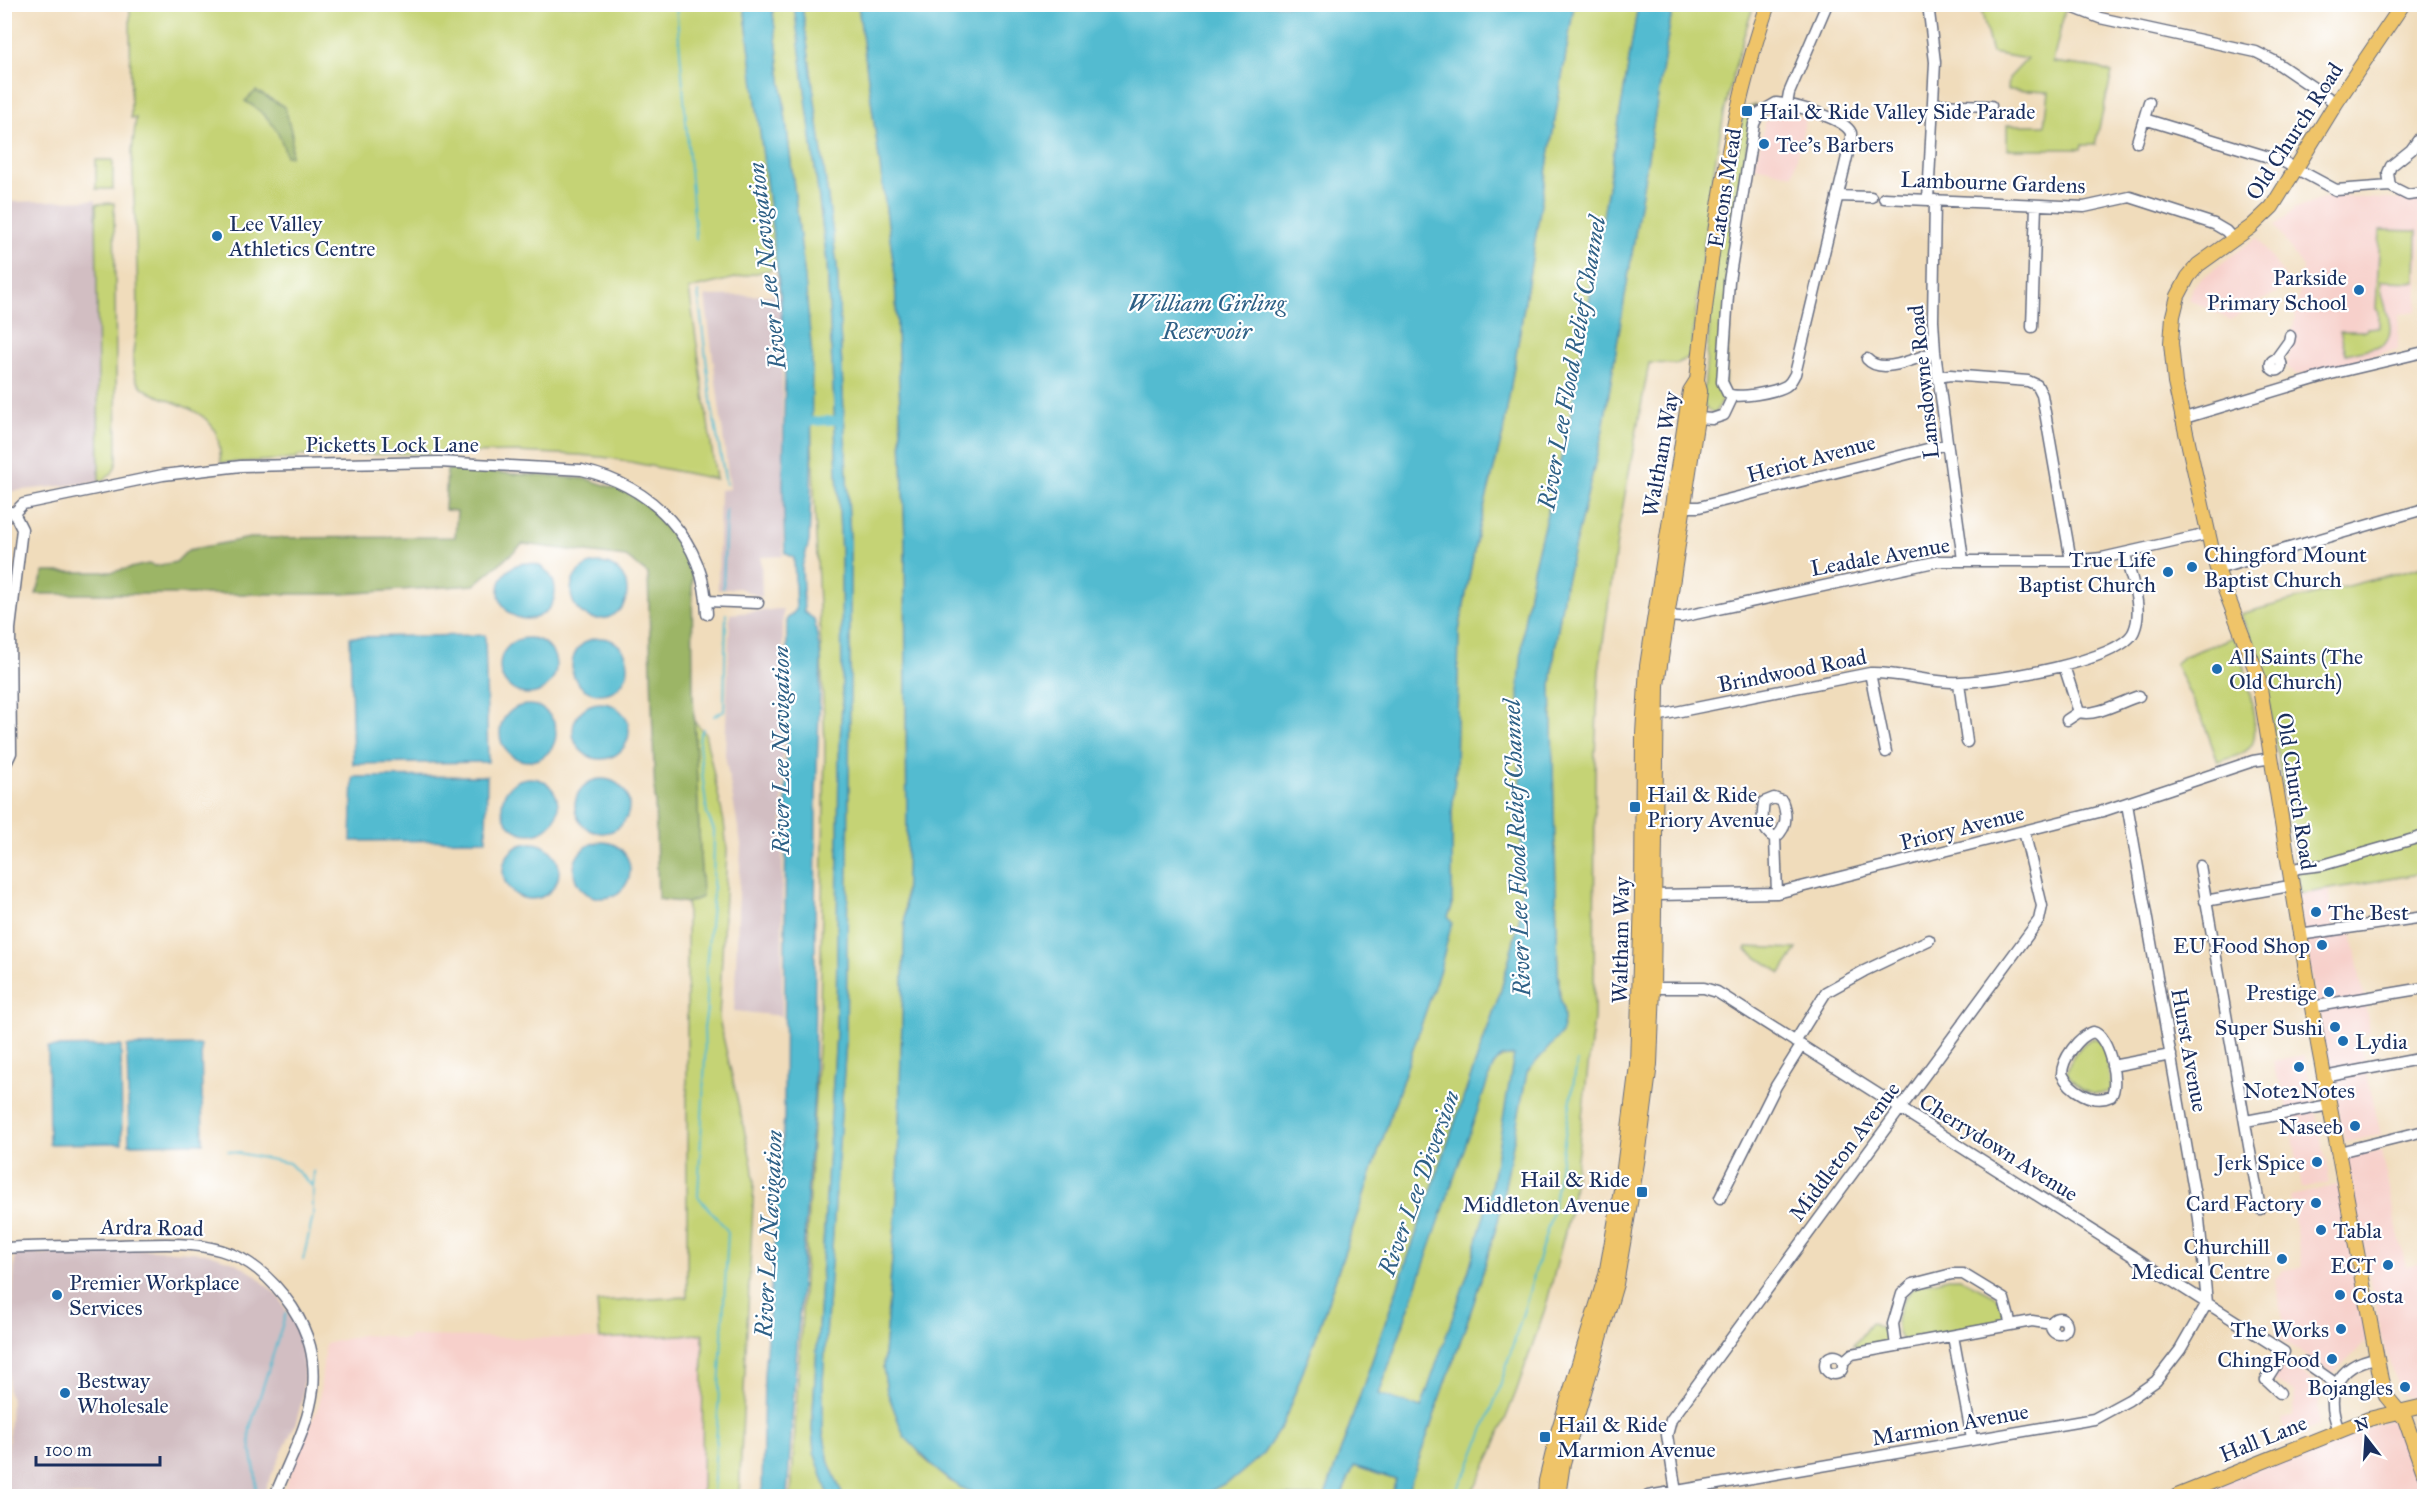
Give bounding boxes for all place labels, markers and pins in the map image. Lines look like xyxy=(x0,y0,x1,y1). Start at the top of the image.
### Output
place label: Hail & Ride Valley Side Parade xyxy=(1759,98,2035,125)
marker: Hail & Ride Valley Side Parade xyxy=(1740,104,1754,118)
place label: Tee’s Barbers xyxy=(1776,131,1894,158)
marker: Tee’s Barbers xyxy=(1757,137,1771,151)
place label: Lee Valley Athletics Centre xyxy=(228,210,375,262)
marker: Lee Valley Athletics Centre xyxy=(210,229,224,243)
place label: Parkside Primary School xyxy=(2207,264,2347,316)
marker: Parkside Primary School xyxy=(2352,283,2366,297)
place label: Chingford Mount Baptist Church xyxy=(2204,541,2367,593)
place label: True Life Baptist Church xyxy=(2018,546,2156,598)
marker: Chingford Mount Baptist Church xyxy=(2185,560,2199,574)
marker: True Life Baptist Church xyxy=(2161,565,2175,579)
place label: All Saints (The Old Church) xyxy=(2228,643,2363,695)
marker: All Saints (The Old Church) xyxy=(2210,662,2224,676)
place label: Hail & Ride Priory Avenue xyxy=(1647,781,1774,833)
marker: Hail & Ride Priory Avenue xyxy=(1628,800,1642,814)
place label: The Best xyxy=(2328,899,2409,926)
marker: The Best xyxy=(2309,905,2323,919)
place label: EU Food Shop xyxy=(2173,932,2310,959)
marker: EU Food Shop xyxy=(2315,938,2329,952)
place label: Prestige xyxy=(2246,979,2317,1006)
marker: Prestige xyxy=(2322,985,2336,999)
place label: Super Sushi xyxy=(2215,1014,2323,1041)
marker: Super Sushi xyxy=(2328,1020,2342,1034)
place label: Lydia xyxy=(2355,1028,2408,1055)
marker: Lydia xyxy=(2336,1034,2350,1048)
marker: Note2Notes xyxy=(2292,1060,2306,1074)
place label: Note2Notes xyxy=(2243,1077,2355,1104)
place label: Naseeb xyxy=(2279,1113,2343,1140)
marker: Naseeb xyxy=(2348,1119,2362,1133)
place label: Jerk Spice xyxy=(2214,1149,2305,1176)
marker: Jerk Spice xyxy=(2310,1155,2324,1169)
place label: Hail & Ride Middleton Avenue xyxy=(1462,1166,1630,1218)
marker: Hail & Ride Middleton Avenue xyxy=(1635,1185,1649,1199)
place label: Card Factory xyxy=(2186,1190,2305,1217)
marker: Card Factory xyxy=(2309,1196,2323,1210)
place label: Tabla xyxy=(2333,1217,2383,1244)
marker: Tabla xyxy=(2314,1223,2328,1237)
place label: Churchill Medical Centre xyxy=(2131,1233,2270,1285)
marker: Churchill Medical Centre xyxy=(2275,1252,2289,1266)
place label: ECT xyxy=(2330,1252,2376,1279)
marker: ECT xyxy=(2381,1258,2395,1272)
place label: Premier Workplace Services xyxy=(69,1269,239,1321)
place label: Costa xyxy=(2352,1282,2404,1309)
marker: Premier Workplace Services xyxy=(50,1288,64,1302)
marker: Costa xyxy=(2333,1288,2347,1302)
place label: The Works xyxy=(2230,1316,2329,1343)
marker: The Works xyxy=(2334,1322,2348,1336)
place label: ChingFood xyxy=(2217,1346,2320,1373)
marker: ChingFood xyxy=(2325,1352,2339,1366)
place label: Bestway Wholesale xyxy=(77,1367,169,1419)
place label: Bojangles xyxy=(2307,1374,2393,1401)
marker: Bojangles xyxy=(2398,1380,2412,1394)
marker: Bestway Wholesale xyxy=(58,1386,72,1400)
place label: Hail & Ride Marmion Avenue xyxy=(1557,1411,1716,1463)
marker: Hail & Ride Marmion Avenue xyxy=(1538,1430,1552,1444)

